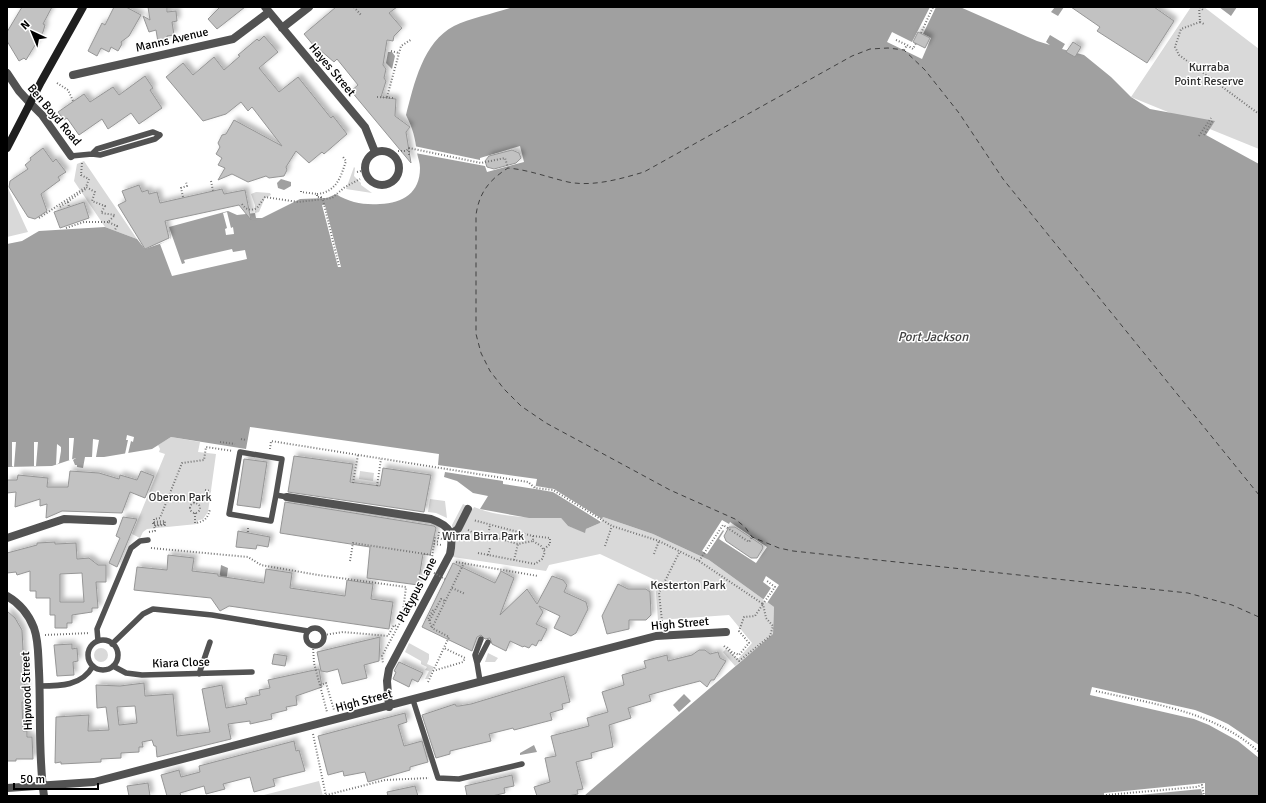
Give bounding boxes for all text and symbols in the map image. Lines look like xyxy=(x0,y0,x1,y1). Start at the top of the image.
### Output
north arrow xyxy=(12,12,52,52)
text: N xyxy=(18,18,33,33)
street label: Manns Avenue xyxy=(134,24,210,56)
street label: Hayes Street xyxy=(305,40,359,100)
park label: Kurraba Point Reserve xyxy=(1174,60,1244,89)
street label: Ben Boyd Road xyxy=(24,81,84,149)
water label: Port Jackson xyxy=(898,329,969,345)
park label: Oberon Park xyxy=(149,490,211,505)
park label: Wirra Birra Park xyxy=(442,529,524,544)
street label: Platypus Lane xyxy=(394,555,440,625)
park label: Kesterton Park xyxy=(650,578,726,593)
street label: High Street xyxy=(650,614,710,634)
street label: Hipwood Street xyxy=(18,651,36,731)
street label: Kiara Close xyxy=(152,654,210,672)
street label: High Street xyxy=(334,686,394,716)
scale bar xyxy=(14,765,98,791)
text: 50 m xyxy=(20,772,45,787)

